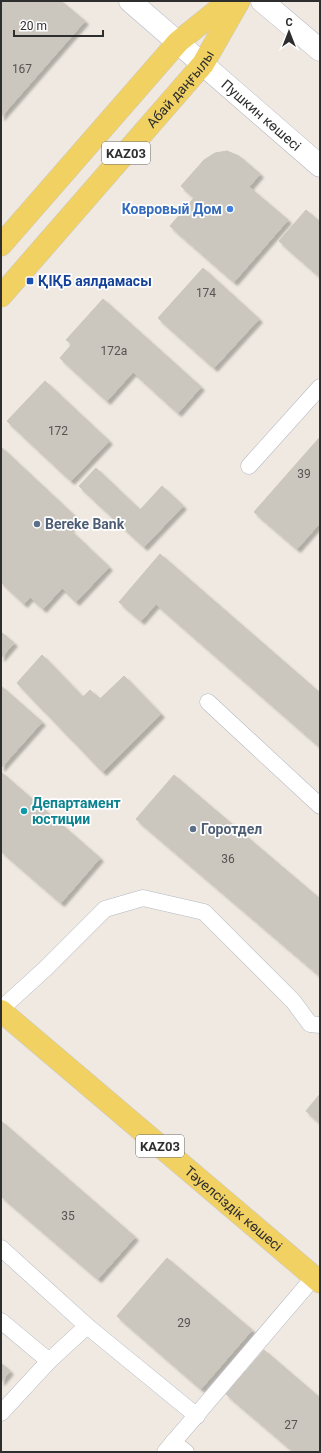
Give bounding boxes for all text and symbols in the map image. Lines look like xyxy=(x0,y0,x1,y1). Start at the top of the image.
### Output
scale bar xyxy=(14,12,103,38)
north arrow xyxy=(269,12,309,52)
text: С xyxy=(285,16,293,29)
text: 20 m xyxy=(20,19,47,33)
street label: Абай даңғылы xyxy=(143,47,217,131)
house number: 167 xyxy=(12,62,32,76)
street label: Пушкин көшесі xyxy=(218,76,304,154)
road number: KАZ03 xyxy=(102,142,150,164)
place label: Ковровый Дом xyxy=(122,201,222,217)
marker: Ковровый Дом xyxy=(225,204,235,214)
place label: ҚІҚБ аялдамасы xyxy=(38,273,152,289)
marker: ҚІҚБ аялдамасы xyxy=(25,276,35,286)
house number: 174 xyxy=(196,286,216,300)
house number: 172а xyxy=(101,344,127,358)
house number: 172 xyxy=(48,424,68,438)
house number: 39 xyxy=(297,467,311,481)
place label: Bereke Bank xyxy=(45,516,125,532)
marker: Bereke Bank xyxy=(32,519,42,529)
place label: Департамент юстиции xyxy=(32,795,121,827)
marker: Департамент юстиции xyxy=(19,806,29,816)
place label: Горотдел xyxy=(201,821,262,837)
marker: Горотдел xyxy=(188,824,198,834)
house number: 36 xyxy=(221,852,235,866)
road number: KАZ03 xyxy=(136,1135,184,1157)
street label: Тәуелсіздік көшесі xyxy=(181,1163,285,1254)
house number: 35 xyxy=(61,1209,75,1223)
house number: 29 xyxy=(177,1316,191,1330)
house number: 27 xyxy=(284,1418,298,1432)

